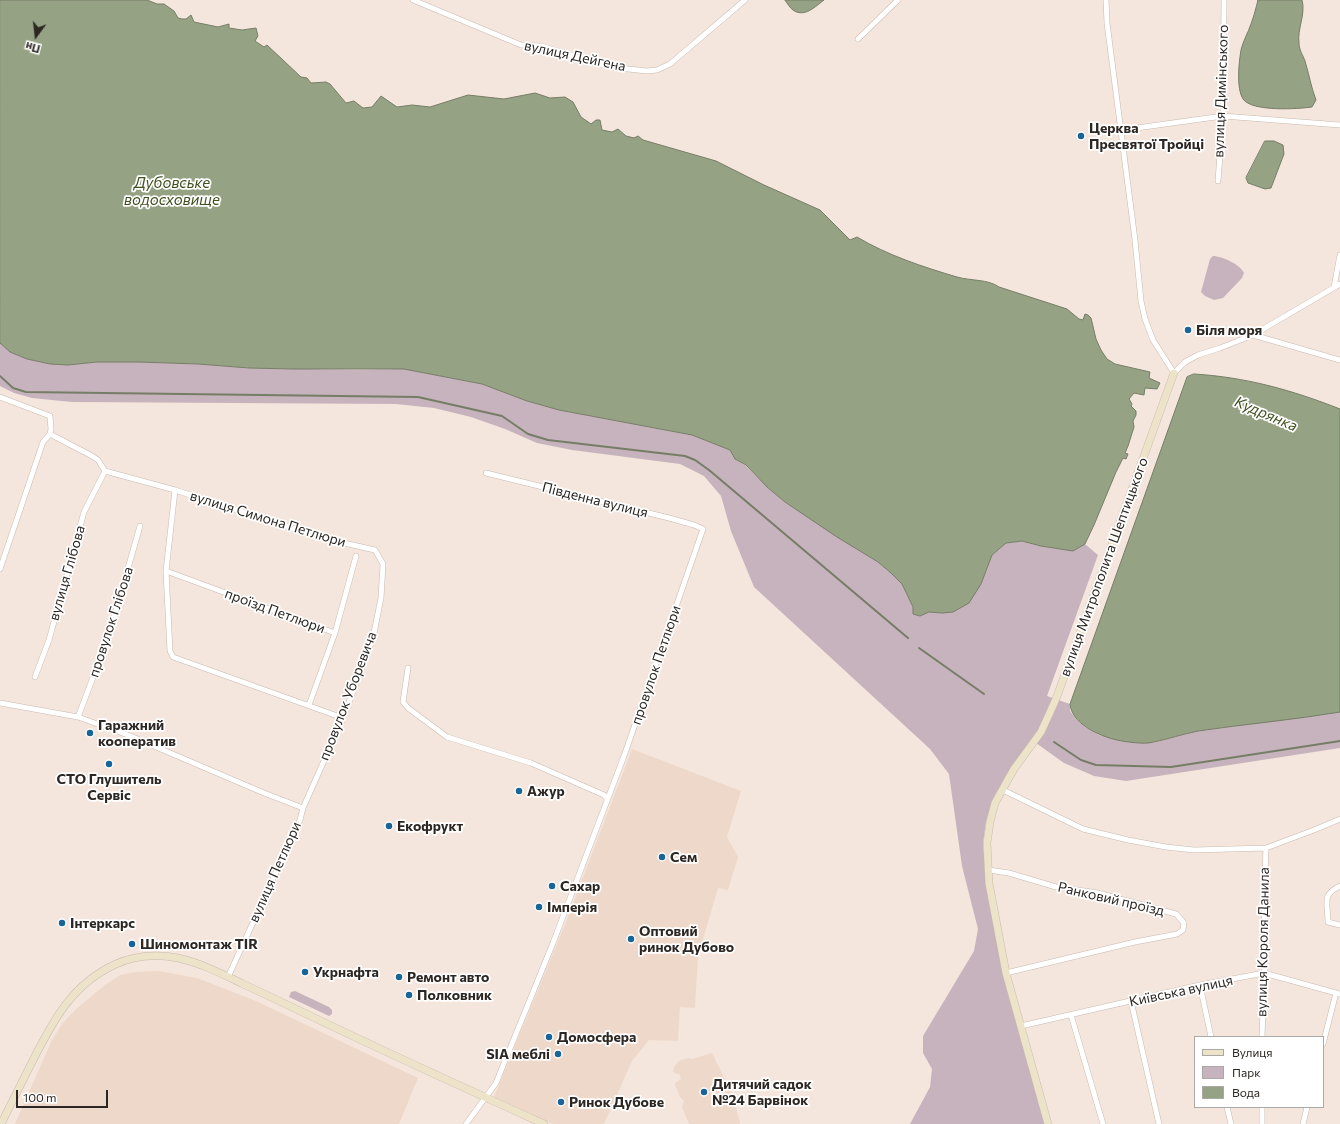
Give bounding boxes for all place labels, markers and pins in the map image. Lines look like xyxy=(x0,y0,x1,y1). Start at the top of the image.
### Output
place label: Церква Пресвятої Тройці xyxy=(1089,120,1204,152)
marker: Церква Пресвятої Тройці xyxy=(1076,131,1086,141)
place label: Біля моря xyxy=(1196,322,1262,338)
marker: Біля моря xyxy=(1183,325,1193,335)
place label: Гаражний кооператив xyxy=(98,717,176,750)
marker: Гаражний кооператив xyxy=(85,728,95,738)
marker: СТО Глушитель Сервіс xyxy=(104,759,114,769)
place label: СТО Глушитель Сервіс xyxy=(56,771,162,804)
place label: Ажур xyxy=(527,783,565,799)
marker: Ажур xyxy=(514,786,524,796)
place label: Екофрукт xyxy=(397,818,463,834)
marker: Екофрукт xyxy=(384,821,394,831)
place label: Сем xyxy=(670,849,697,865)
marker: Сем xyxy=(657,852,667,862)
place label: Сахар xyxy=(560,878,600,894)
marker: Сахар xyxy=(547,881,557,891)
place label: Імперія xyxy=(547,899,597,915)
marker: Імперія xyxy=(534,902,544,912)
place label: Інтеркарс xyxy=(70,915,135,931)
marker: Інтеркарс xyxy=(57,918,67,928)
place label: Оптовий ринок Дубово xyxy=(639,923,734,956)
marker: Оптовий ринок Дубово xyxy=(626,934,636,944)
place label: Шиномонтаж TIR xyxy=(140,936,258,952)
marker: Шиномонтаж TIR xyxy=(127,939,137,949)
place label: Укрнафта xyxy=(313,964,379,980)
marker: Укрнафта xyxy=(300,967,310,977)
place label: Ремонт авто xyxy=(407,969,489,985)
marker: Ремонт авто xyxy=(394,972,404,982)
place label: Полковник xyxy=(417,987,492,1003)
marker: Полковник xyxy=(404,990,414,1000)
place label: Домосфера xyxy=(557,1029,636,1045)
marker: Домосфера xyxy=(544,1032,554,1042)
place label: SIA меблі xyxy=(486,1046,550,1062)
marker: SIA меблі xyxy=(553,1049,563,1059)
place label: Дитячий садок №24 Барвінок xyxy=(712,1076,812,1108)
marker: Дитячий садок №24 Барвінок xyxy=(699,1087,709,1097)
place label: Ринок Дубове xyxy=(569,1094,664,1110)
marker: Ринок Дубове xyxy=(556,1097,566,1107)

